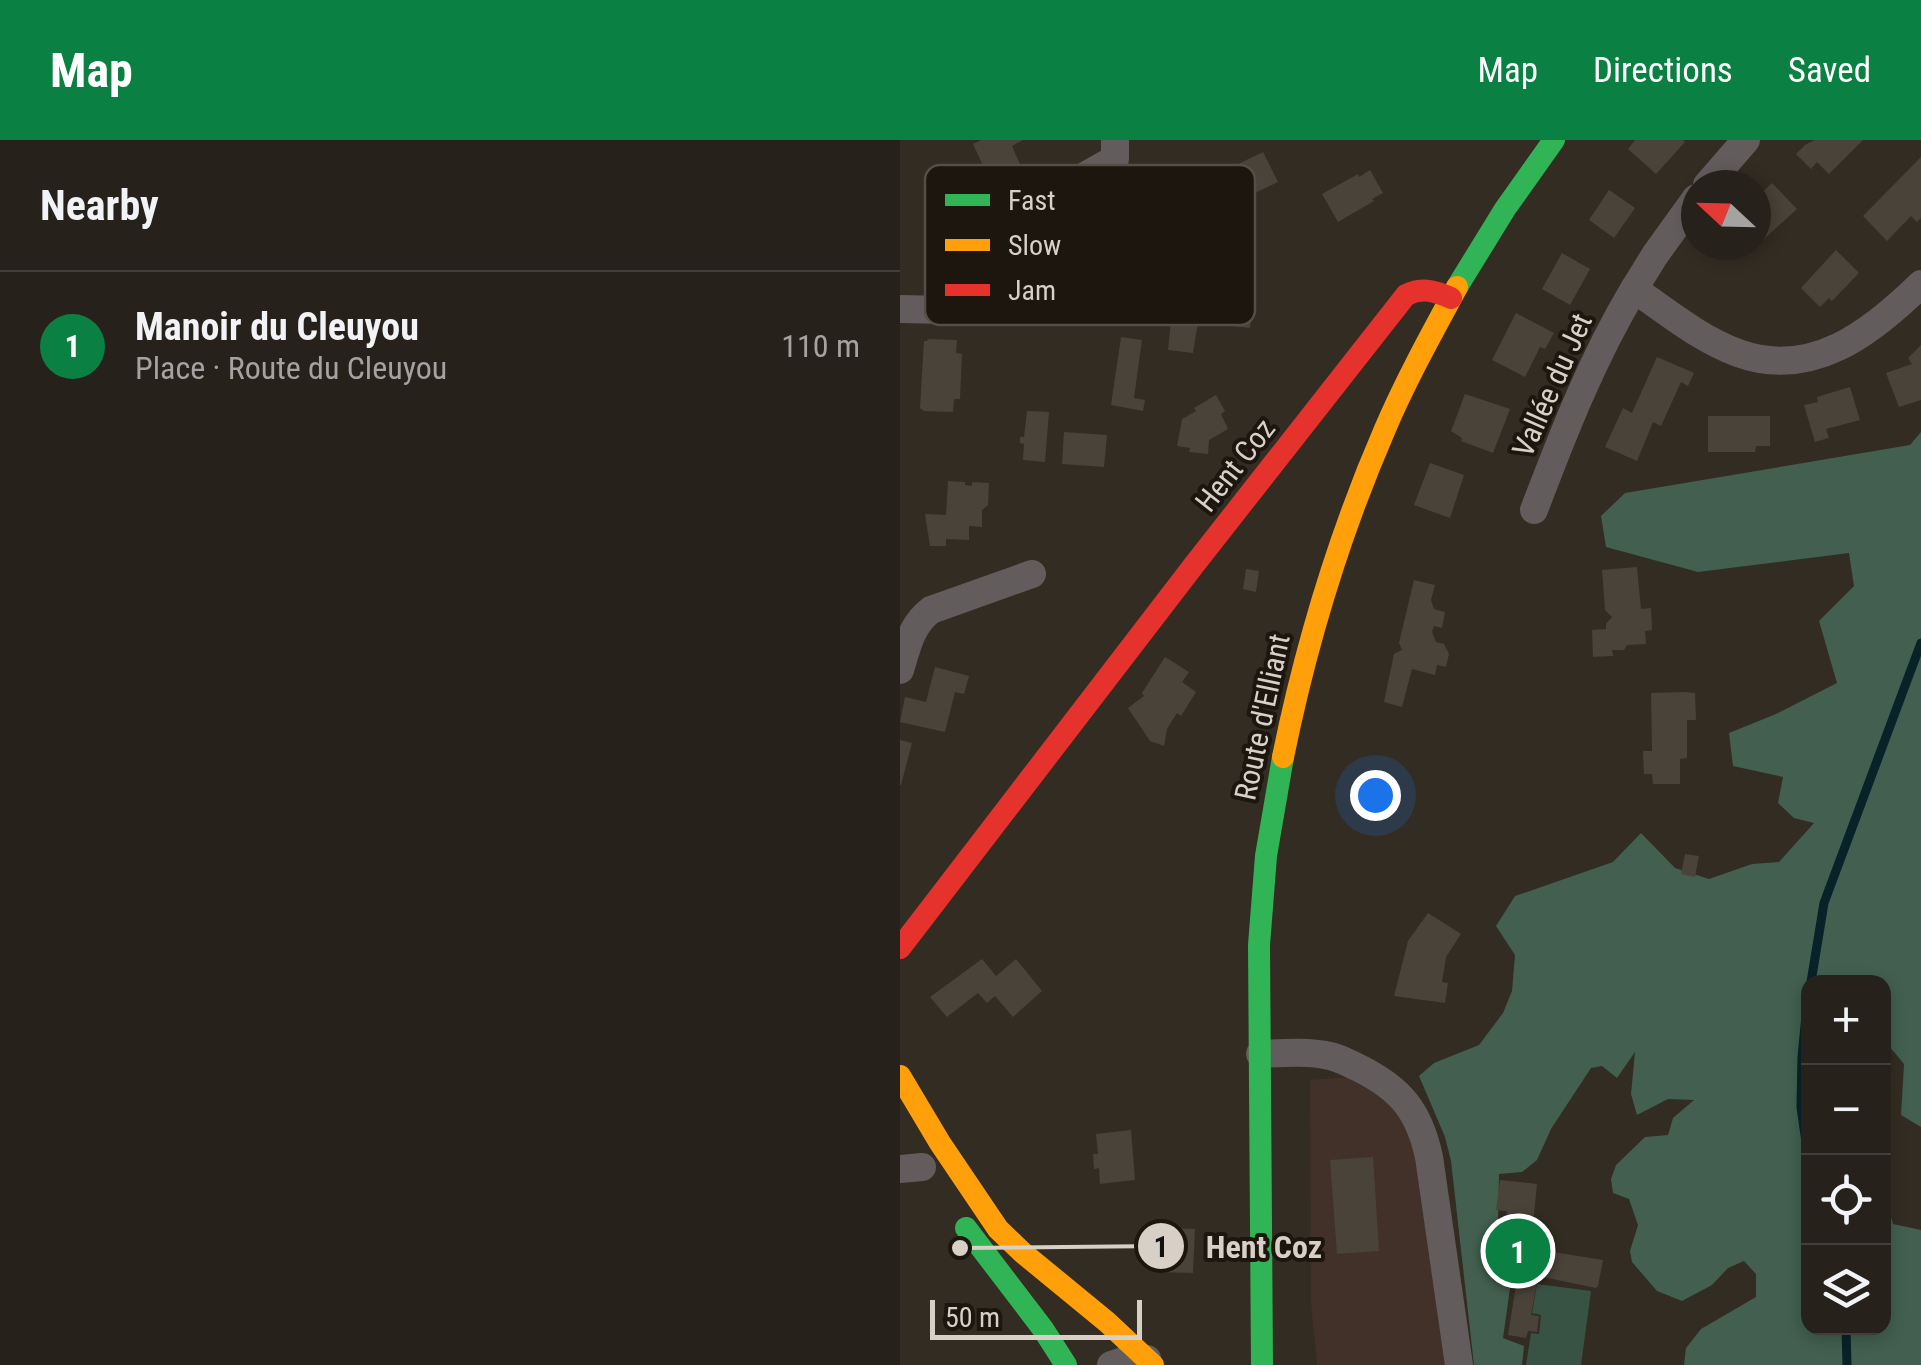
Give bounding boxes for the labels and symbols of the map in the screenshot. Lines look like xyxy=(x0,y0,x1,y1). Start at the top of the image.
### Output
legend xyxy=(925,165,1255,325)
north arrow xyxy=(1681,170,1771,260)
text: Fast xyxy=(1008,184,1055,217)
text: Slow xyxy=(1008,229,1061,262)
text: Jam xyxy=(1008,274,1056,307)
street label: Vallée du Jet xyxy=(1505,308,1599,462)
street label: Hent Coz xyxy=(1188,412,1282,518)
street label: Route d'Elliant xyxy=(1227,631,1297,803)
your location xyxy=(1350,770,1401,821)
pin: 1 xyxy=(1486,1214,1550,1288)
callout: Hent Coz xyxy=(1136,1215,1342,1277)
text: Hent Coz xyxy=(1206,1228,1322,1266)
text: 1 xyxy=(1153,1229,1169,1264)
scale bar xyxy=(930,1295,1142,1340)

